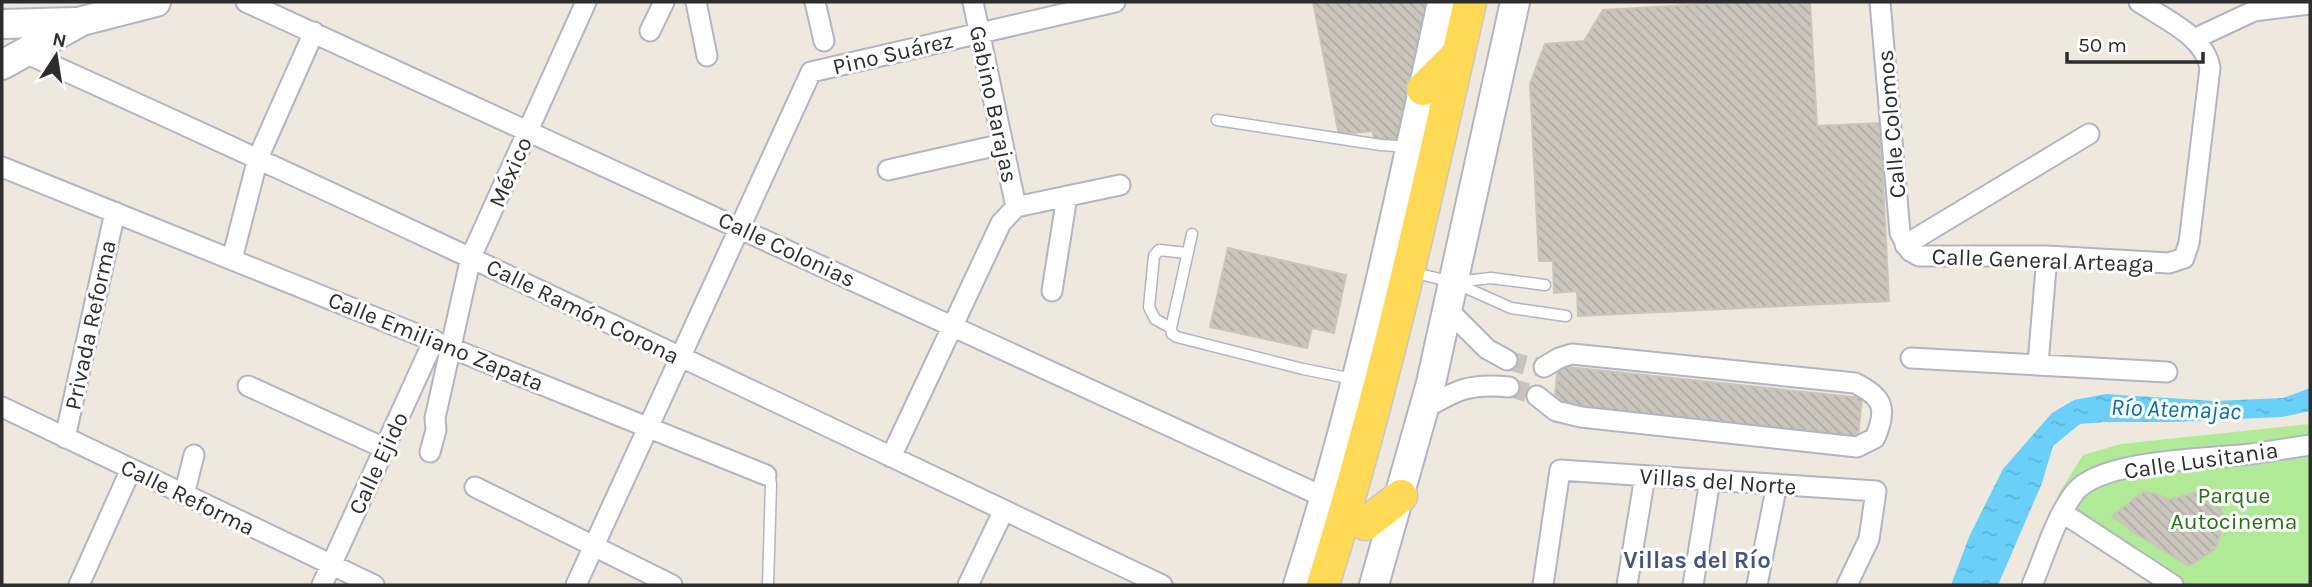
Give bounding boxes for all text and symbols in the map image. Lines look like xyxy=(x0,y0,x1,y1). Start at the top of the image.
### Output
north arrow xyxy=(21,21,91,91)
scale bar xyxy=(2067,21,2204,65)
street label: Gabino Barajas xyxy=(964,23,1023,185)
street label: Pino Suárez xyxy=(830,26,956,80)
text: N xyxy=(50,28,68,53)
text: 50 m xyxy=(2078,33,2127,57)
street label: Calle Colomos xyxy=(1872,49,1911,199)
street label: México xyxy=(483,133,538,212)
street label: Calle Colonias xyxy=(714,206,860,293)
street label: Privada Reforma xyxy=(59,238,122,412)
street label: Calle General Arteaga xyxy=(1931,243,2155,278)
street label: Calle Ramón Corona xyxy=(482,253,684,370)
street label: Calle Emiliano Zapata xyxy=(324,286,547,397)
water label: Río Atemajac xyxy=(2110,393,2242,425)
street label: Calle Ejido xyxy=(343,408,414,519)
street label: Calle Lusitania xyxy=(2122,436,2280,485)
street label: Calle Reforma xyxy=(116,453,259,542)
street label: Villas del Norte xyxy=(1639,463,1797,500)
park label: Parque Autocinema xyxy=(2171,482,2297,535)
district label: Villas del Río xyxy=(1623,546,1771,574)

